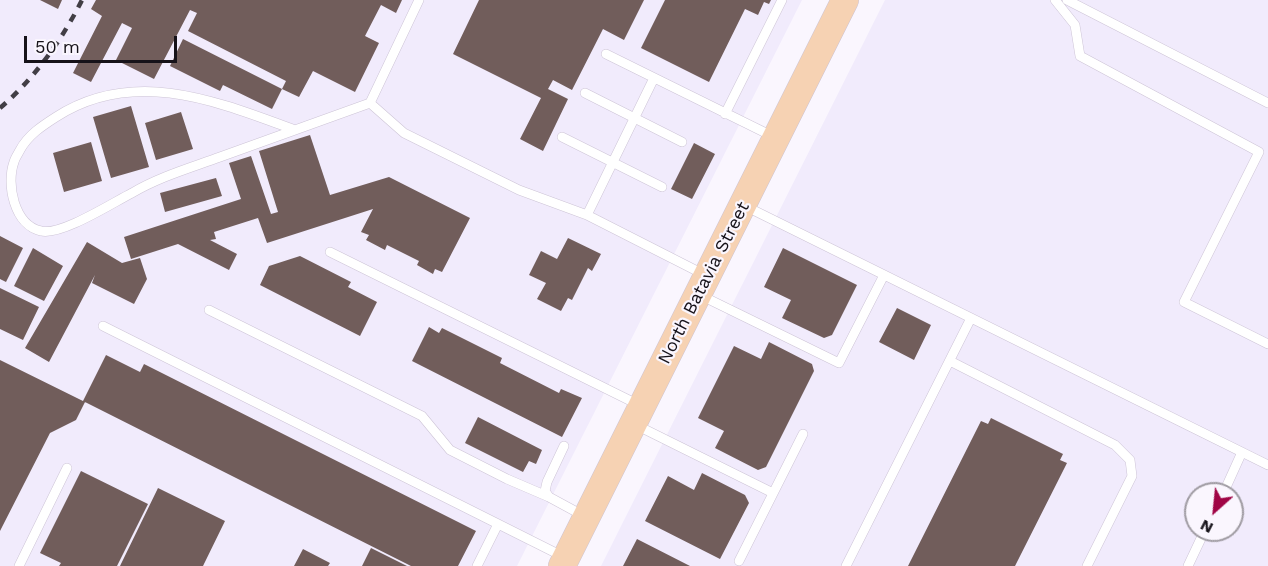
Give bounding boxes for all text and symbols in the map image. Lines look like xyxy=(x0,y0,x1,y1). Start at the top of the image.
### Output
scale bar xyxy=(27,24,180,62)
text: 50 m xyxy=(35,36,80,57)
street label: North Batavia Street xyxy=(654,198,754,368)
north arrow xyxy=(1184,482,1244,542)
text: N xyxy=(1197,516,1216,538)

